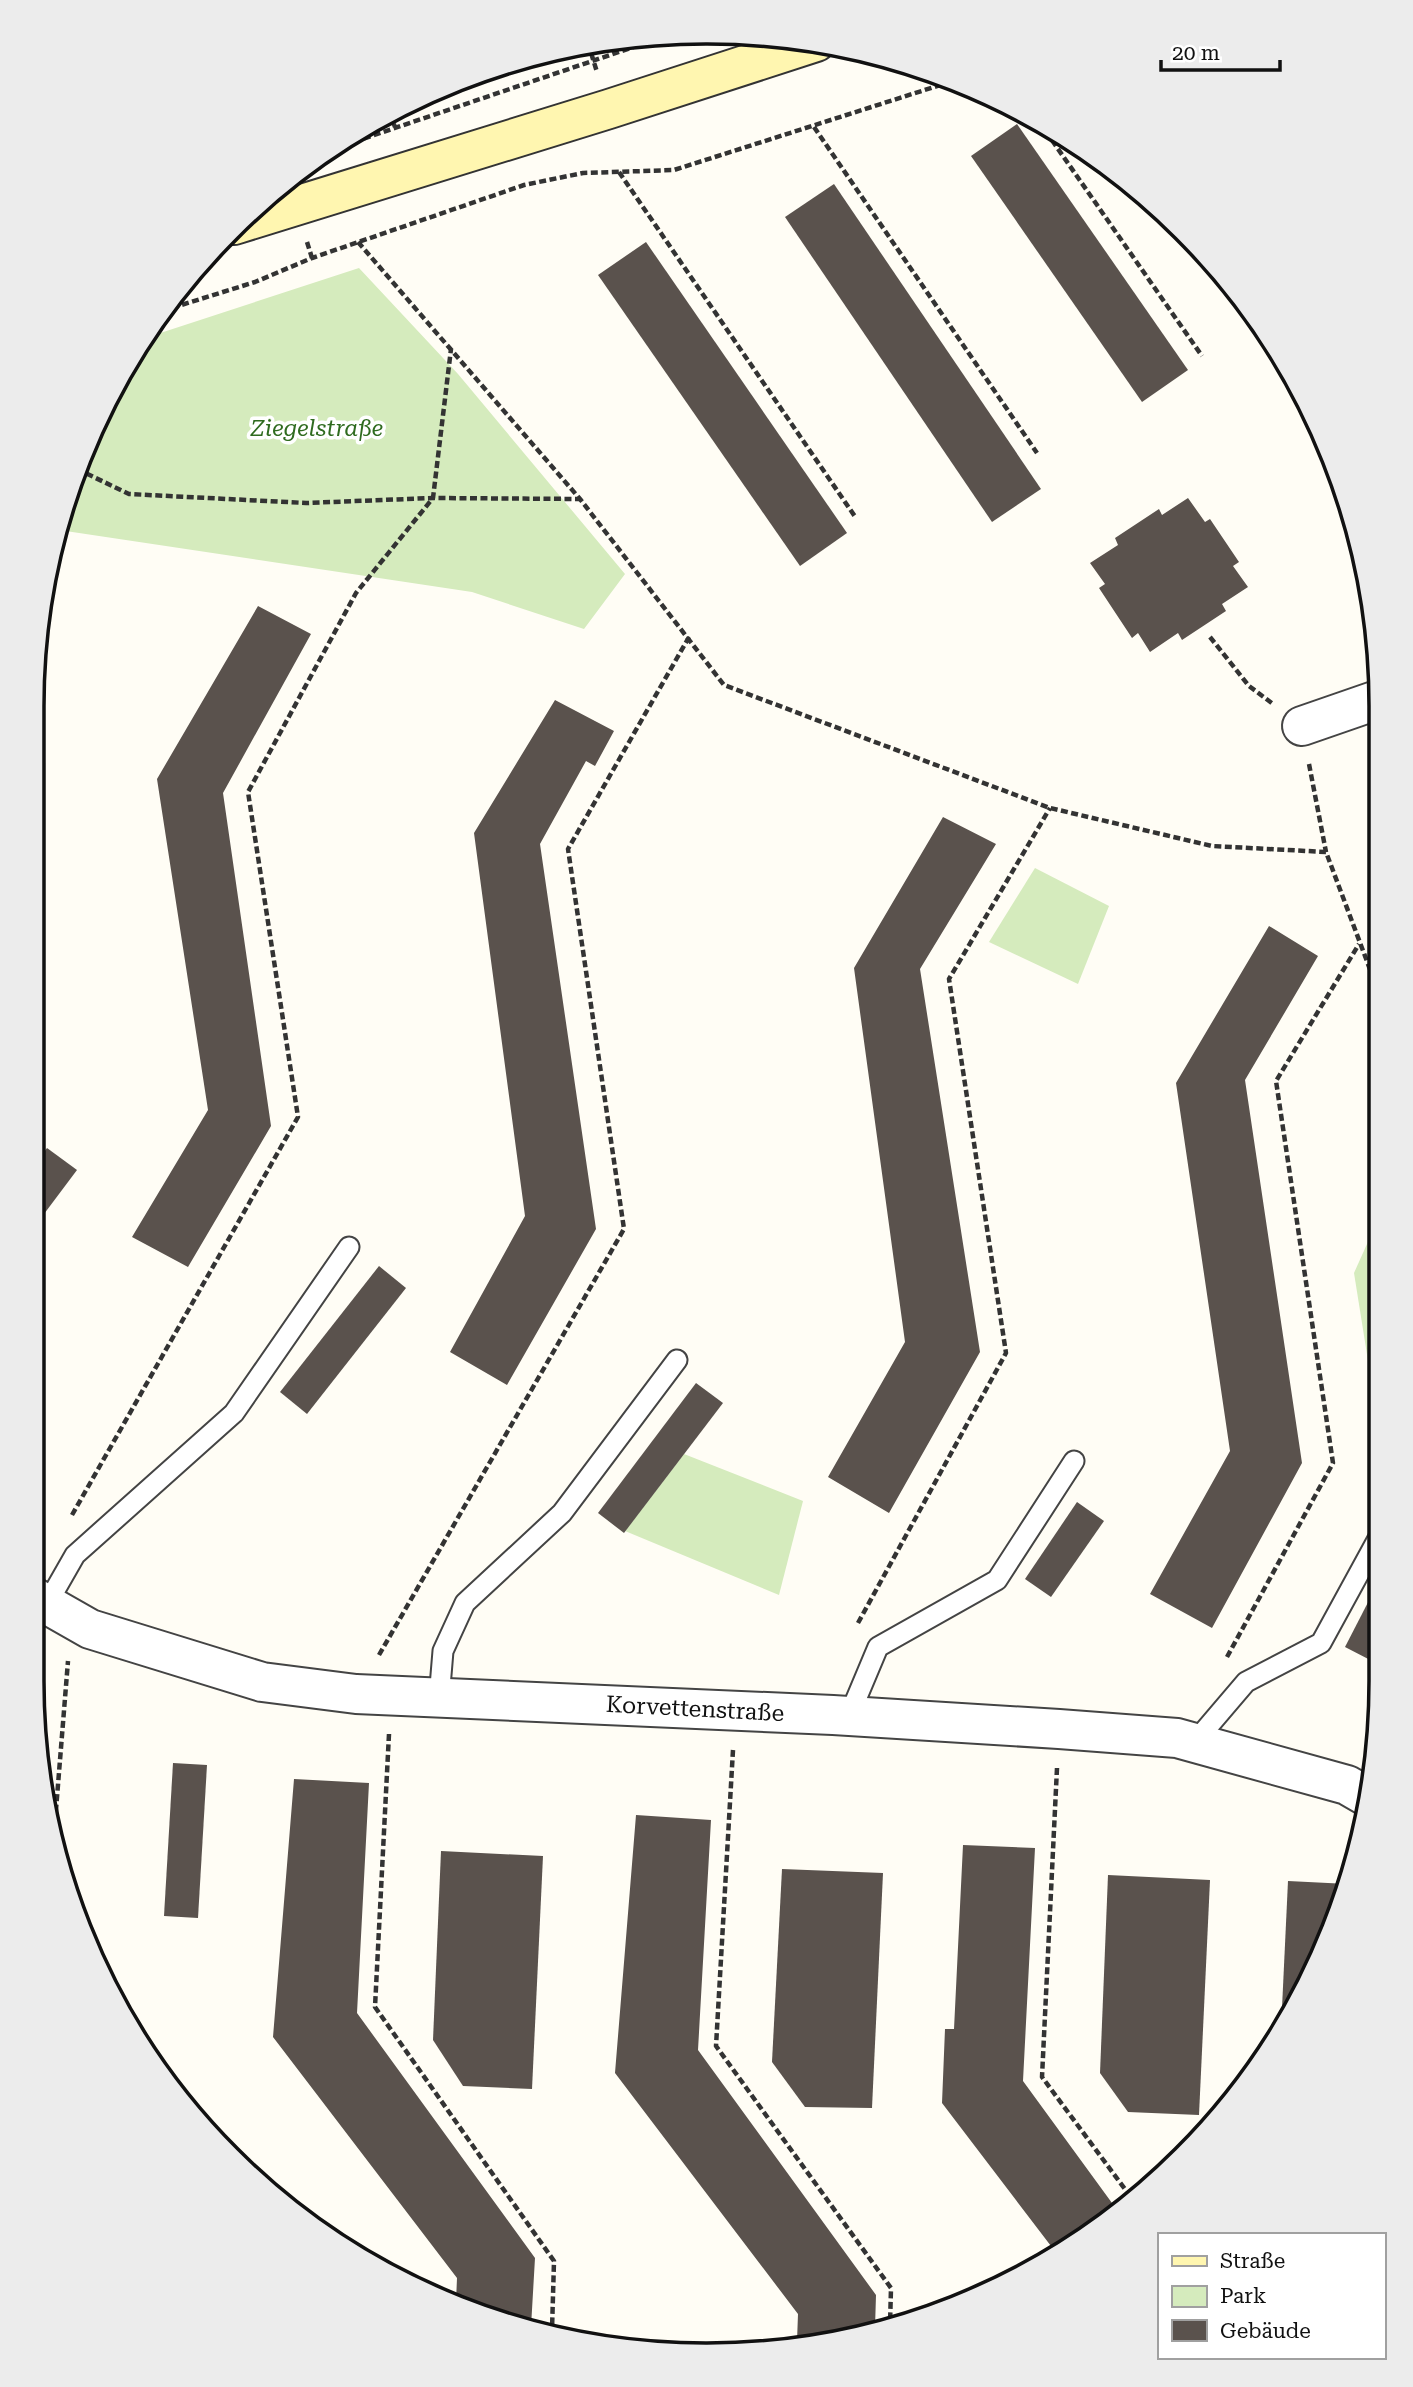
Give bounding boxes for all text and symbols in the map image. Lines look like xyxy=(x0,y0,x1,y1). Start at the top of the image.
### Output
scale bar xyxy=(1161,28,1280,72)
text: 20 m xyxy=(1172,41,1220,65)
park label: Ziegelstraße xyxy=(250,415,383,442)
street label: Korvettenstraße xyxy=(605,1691,785,1727)
legend xyxy=(1158,2233,1385,2359)
text: Straße xyxy=(1220,2249,1285,2273)
text: Park xyxy=(1220,2284,1266,2308)
text: Gebäude xyxy=(1220,2319,1311,2343)

